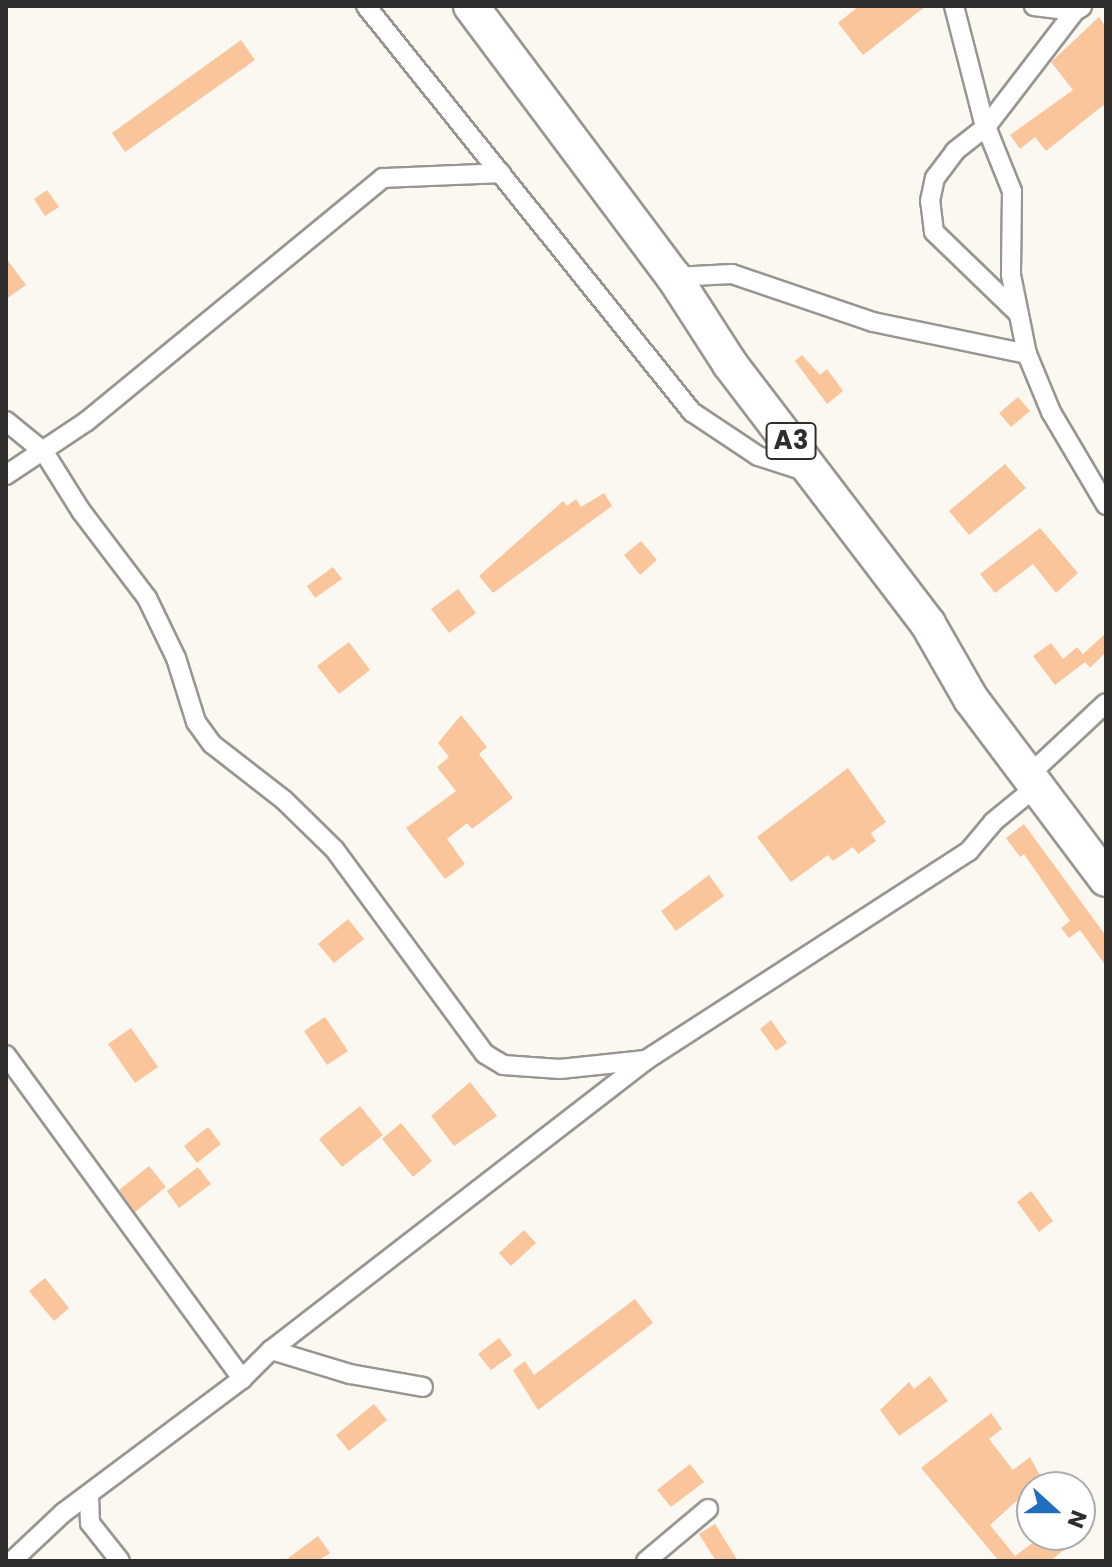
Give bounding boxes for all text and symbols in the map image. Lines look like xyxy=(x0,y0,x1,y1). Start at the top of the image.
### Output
road number: A3 xyxy=(765,419,817,463)
north arrow xyxy=(1016,1471,1096,1551)
text: N xyxy=(1060,1506,1094,1532)

